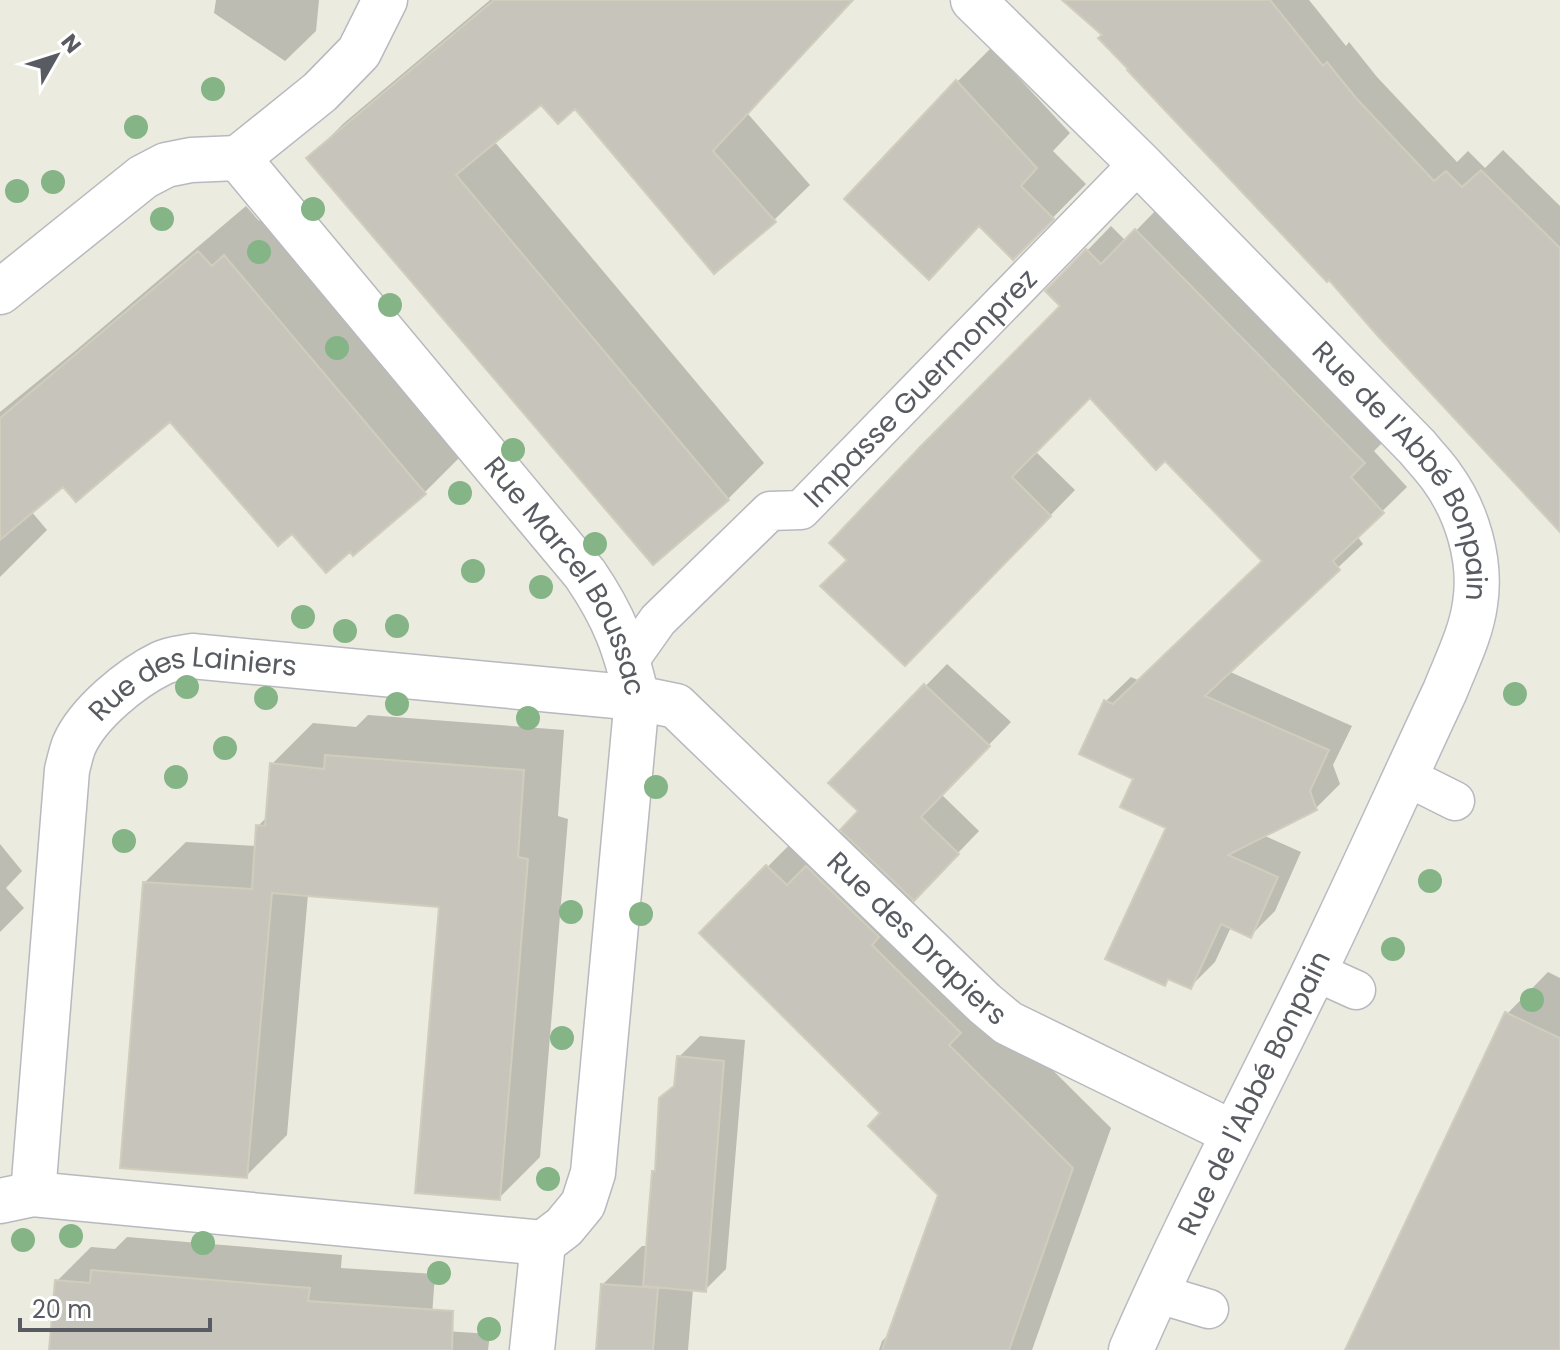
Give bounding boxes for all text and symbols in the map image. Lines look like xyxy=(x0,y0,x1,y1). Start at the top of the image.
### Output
north arrow xyxy=(16,16,96,96)
text: N xyxy=(54,28,88,60)
street label: Impasse Guermonprez xyxy=(795,260,1045,516)
street label: Rue de l'Abbé Bonpain xyxy=(1304,332,1496,602)
street label: Rue Marcel Boussac xyxy=(475,448,655,700)
street label: Rue des Lainiers xyxy=(79,637,299,729)
street label: Rue des Drapiers xyxy=(819,843,1016,1034)
street label: Rue de l'Abbé Bonpain xyxy=(1168,944,1340,1242)
scale bar xyxy=(20,1282,210,1332)
text: 20 m xyxy=(32,1293,92,1326)

